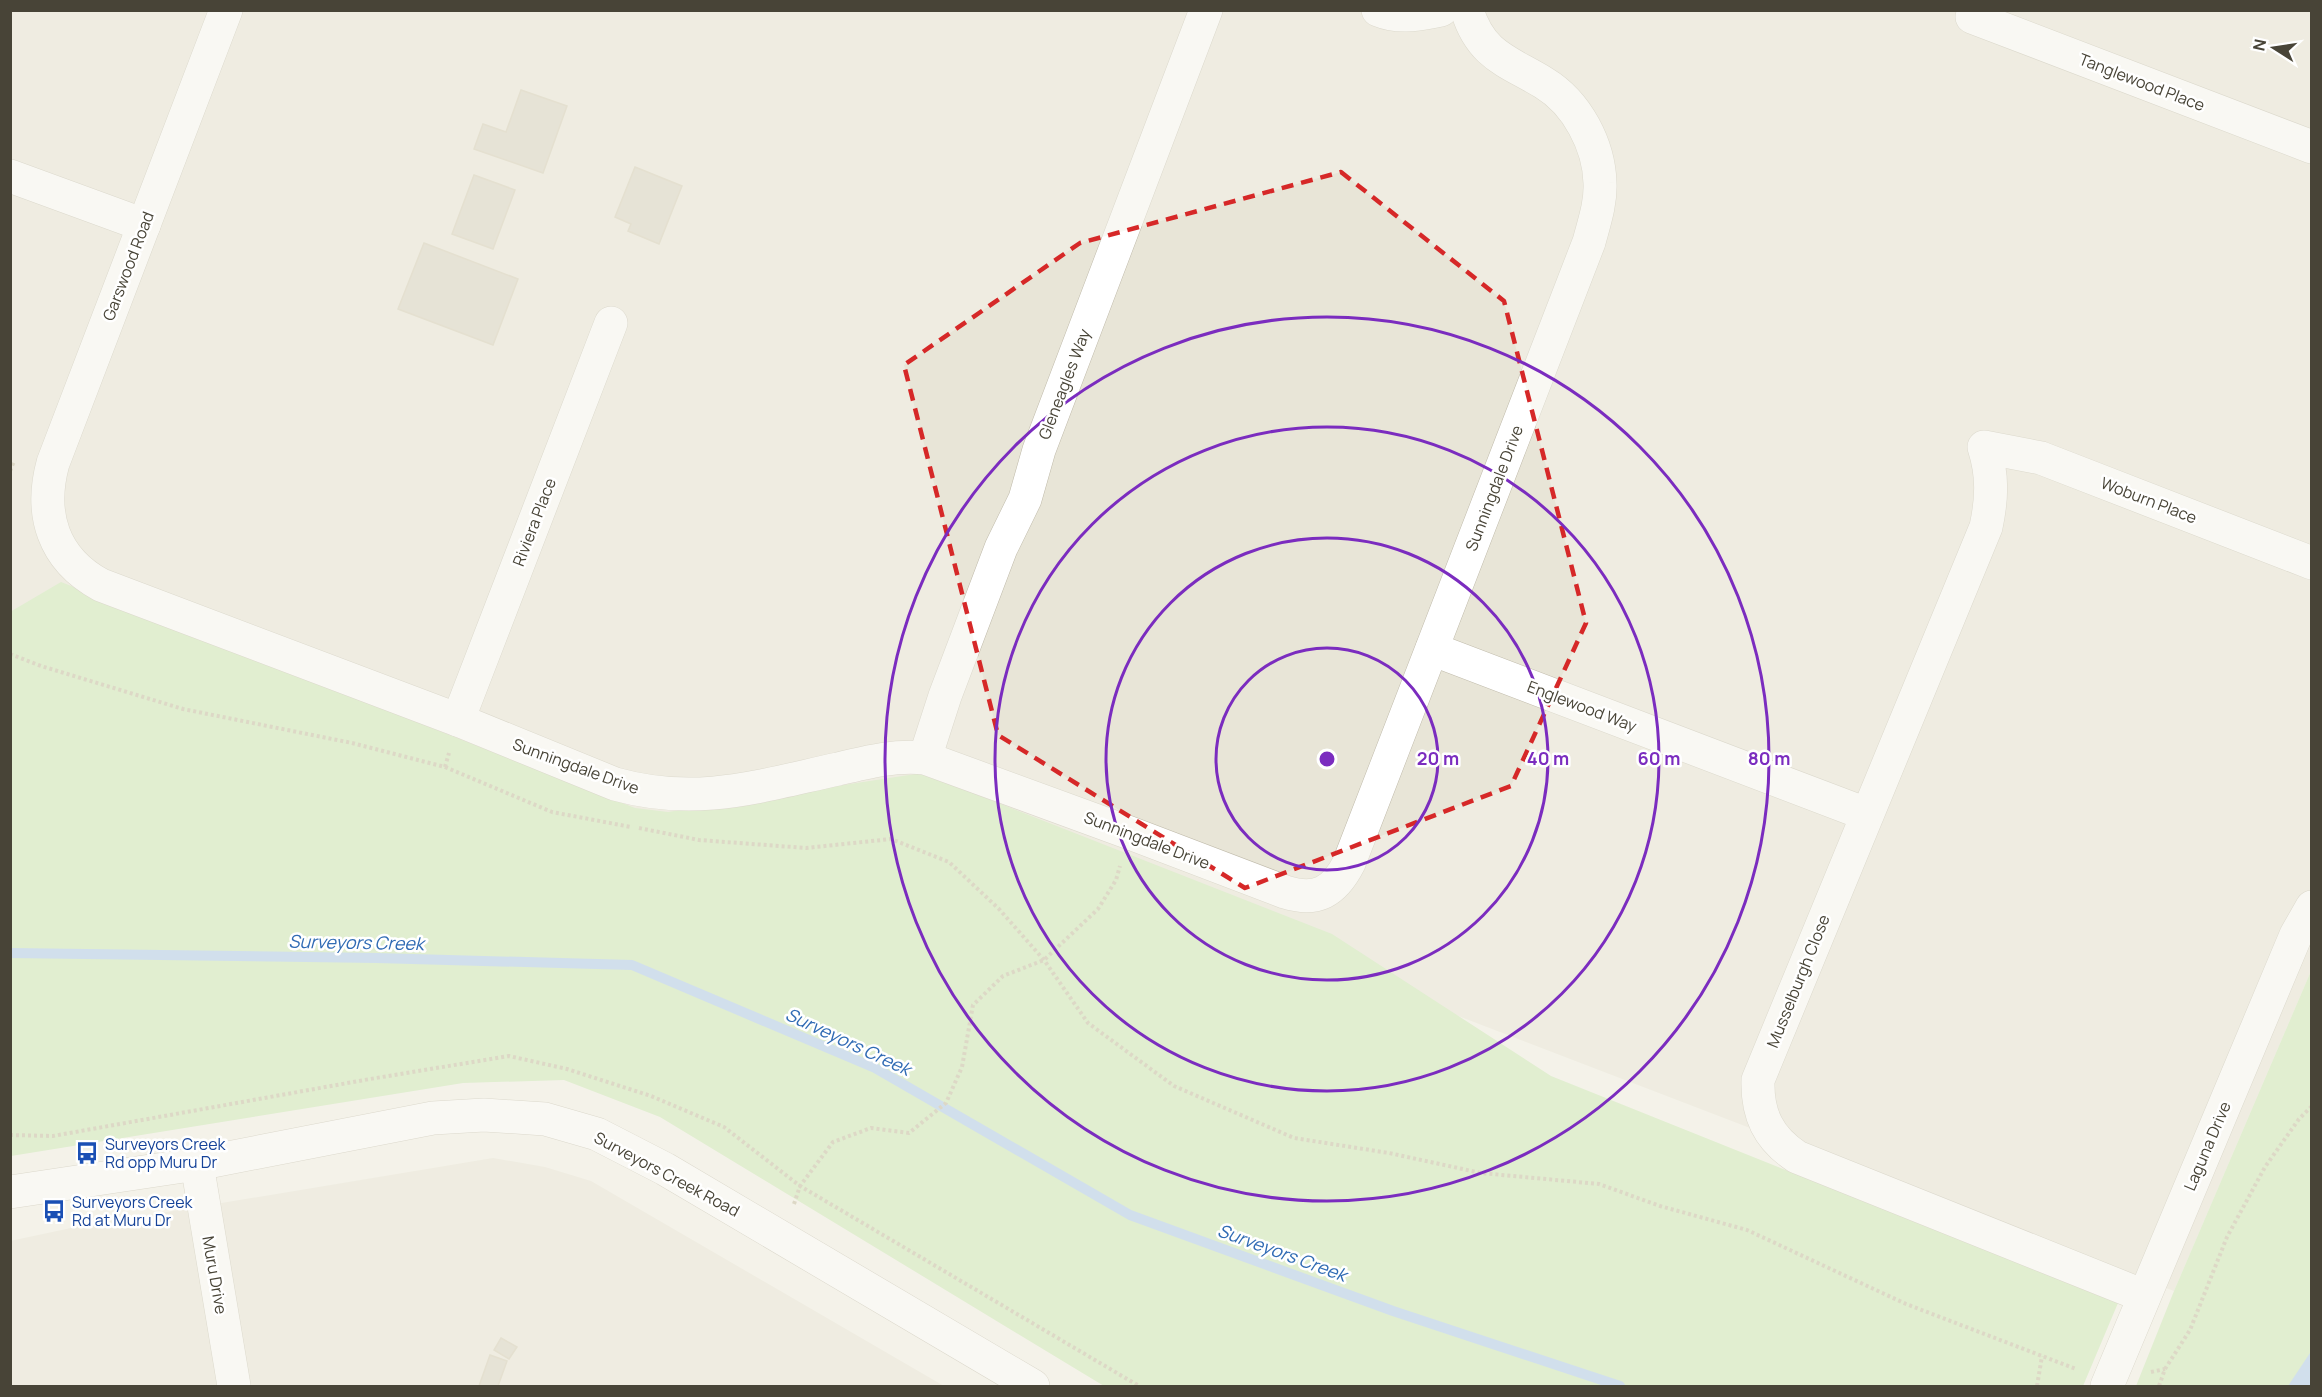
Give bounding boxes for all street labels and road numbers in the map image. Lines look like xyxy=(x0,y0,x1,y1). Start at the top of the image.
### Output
street label: Tanglewood Place xyxy=(2076,48,2208,116)
street label: Garswood Road xyxy=(97,208,159,324)
street label: Gleneagles Way xyxy=(1033,325,1095,443)
street label: Sunningdale Drive xyxy=(1460,422,1528,554)
street label: Woburn Place xyxy=(2098,472,2200,528)
street label: Riviera Place xyxy=(507,475,561,569)
street label: Englewood Way xyxy=(1524,675,1640,737)
street label: Sunningdale Drive xyxy=(510,733,642,799)
street label: Sunningdale Drive xyxy=(1081,806,1213,874)
street label: Musselburgh Close xyxy=(1761,911,1835,1051)
street label: Laguna Drive xyxy=(2178,1098,2236,1194)
street label: Surveyors Creek Road xyxy=(590,1126,744,1222)
street label: Muru Drive xyxy=(197,1234,233,1316)

